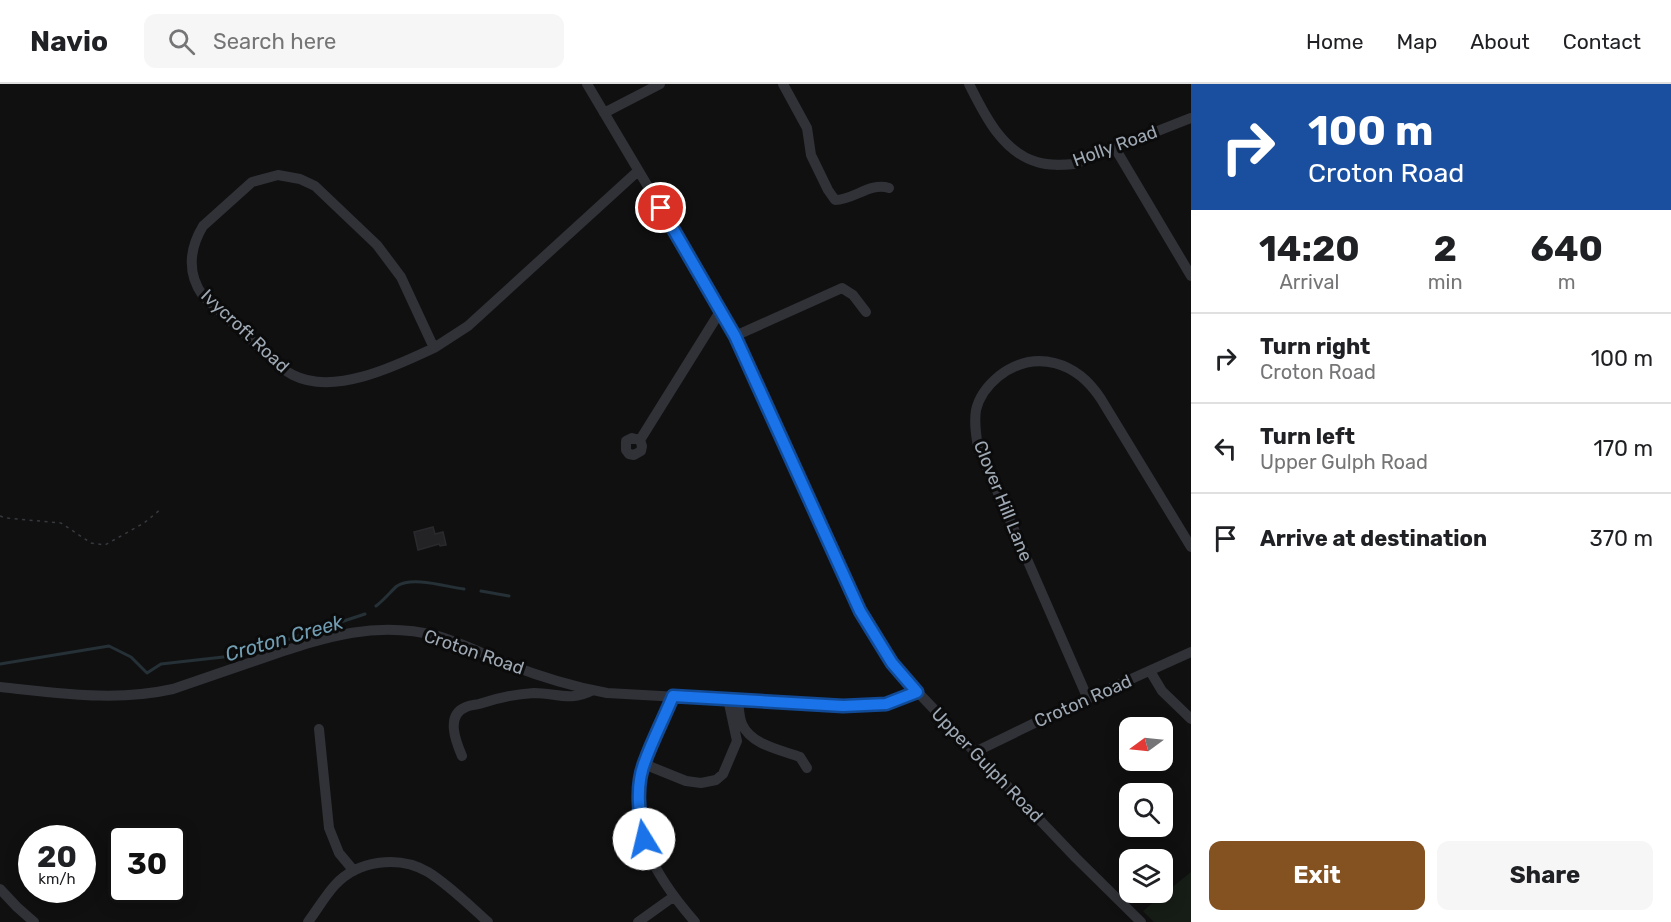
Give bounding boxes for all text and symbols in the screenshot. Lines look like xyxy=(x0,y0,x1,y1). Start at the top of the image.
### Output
search box xyxy=(144,14,564,68)
text: Navio xyxy=(30,25,108,58)
icon: search xyxy=(165,25,198,58)
text: Search here xyxy=(213,28,336,55)
text: Home xyxy=(1306,29,1363,54)
text: Map xyxy=(1396,29,1437,54)
text: About xyxy=(1470,29,1530,54)
text: Contact xyxy=(1563,29,1641,54)
text: 100 m xyxy=(1308,106,1433,156)
icon: right xyxy=(1209,108,1287,186)
street label: Holly Road xyxy=(1070,121,1160,171)
text: Croton Road xyxy=(1308,157,1464,189)
pin xyxy=(635,182,686,233)
icon: arrive xyxy=(644,191,677,224)
text: 14:20 xyxy=(1259,227,1360,270)
text: 2 xyxy=(1433,227,1457,270)
text: 640 xyxy=(1530,227,1603,270)
text: Arrival xyxy=(1279,270,1339,294)
text: min xyxy=(1428,270,1463,294)
text: m xyxy=(1558,270,1576,294)
street label: Ivycroft Road xyxy=(196,285,294,377)
text: Turn right xyxy=(1260,333,1370,360)
icon: right xyxy=(1209,342,1242,375)
text: 100 m xyxy=(1591,345,1653,372)
text: Croton Road xyxy=(1260,360,1376,384)
text: Turn left xyxy=(1260,423,1355,450)
icon: left xyxy=(1209,432,1242,465)
text: 170 m xyxy=(1593,435,1653,462)
street label: Clover Hill Lane xyxy=(969,437,1037,565)
text: Upper Gulph Road xyxy=(1260,450,1428,474)
icon: arrive xyxy=(1209,522,1242,555)
text: Arrive at destination xyxy=(1260,525,1487,552)
text: 370 m xyxy=(1590,525,1653,552)
water label: Croton Creek xyxy=(222,609,346,666)
street label: Croton Road xyxy=(421,625,527,679)
street label: Croton Road xyxy=(1031,670,1135,732)
street label: Upper Gulph Road xyxy=(927,703,1047,827)
north arrow xyxy=(1119,717,1173,771)
map controls xyxy=(1119,717,1173,903)
button: search xyxy=(1119,783,1173,837)
position arrow xyxy=(612,807,676,871)
speed limit sign: 30 xyxy=(108,825,186,903)
text: 20 xyxy=(37,839,77,875)
button: Exit xyxy=(1209,841,1425,910)
button: Share xyxy=(1437,841,1653,910)
button: layers xyxy=(1119,849,1173,903)
text: km/h xyxy=(38,870,76,888)

